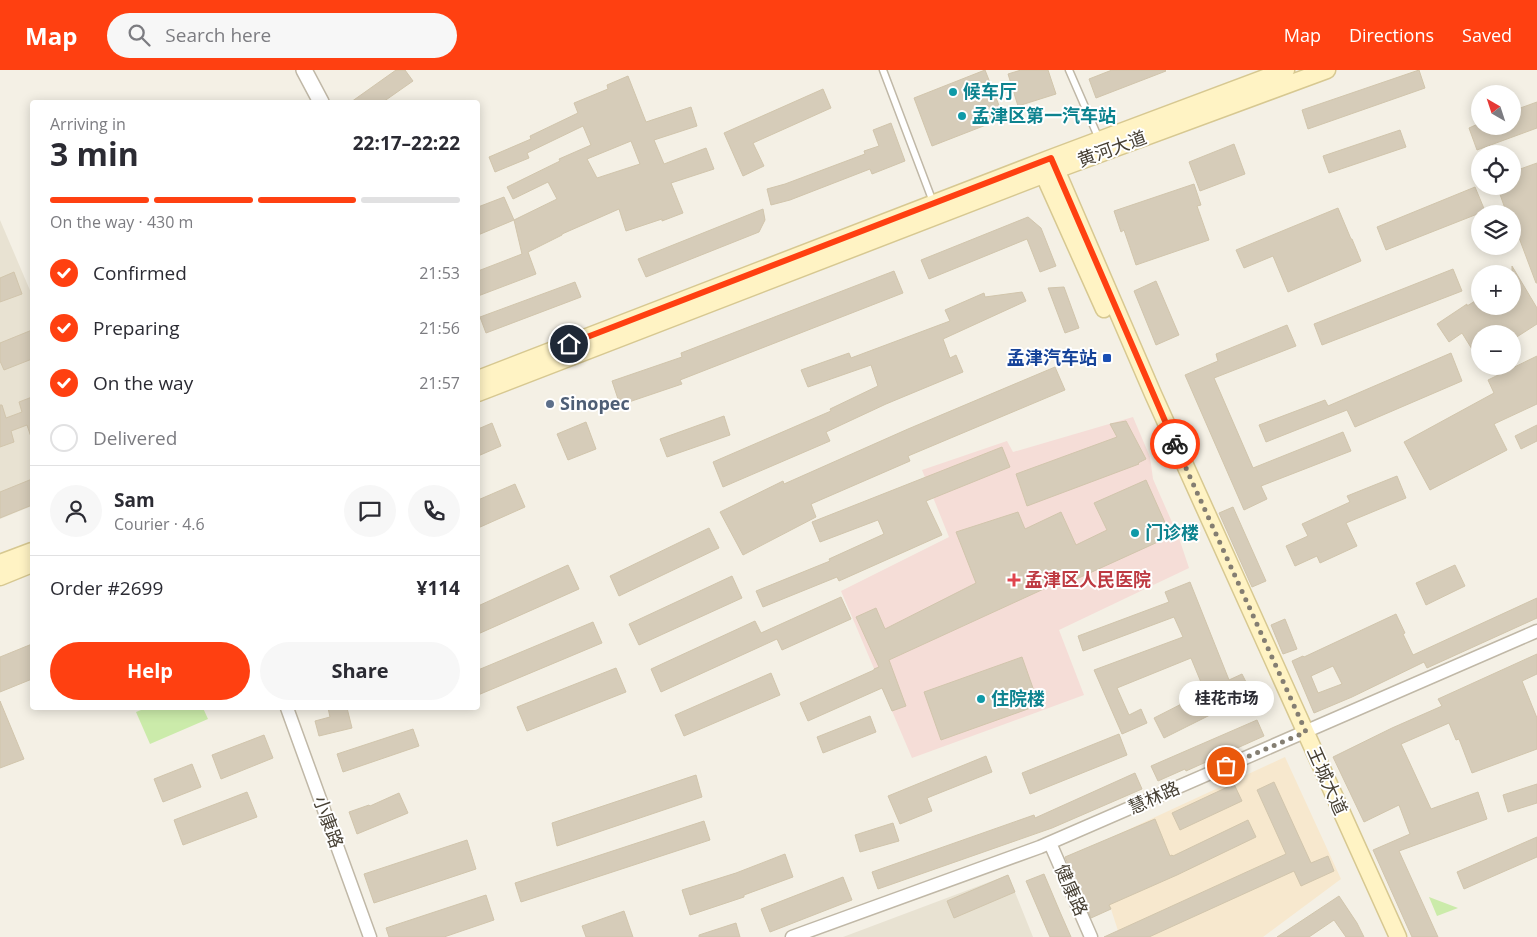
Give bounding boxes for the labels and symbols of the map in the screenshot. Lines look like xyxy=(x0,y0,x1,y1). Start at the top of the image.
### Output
place label: 候车厅 xyxy=(963,79,1017,103)
north arrow xyxy=(1471,85,1521,135)
marker: 候车厅 xyxy=(947,86,959,98)
place label: 孟津区第一汽车站 xyxy=(972,103,1116,127)
marker: 孟津区第一汽车站 xyxy=(956,110,968,122)
street label: 黄河大道 xyxy=(1074,124,1150,172)
pin xyxy=(548,323,590,365)
place label: 孟津汽车站 xyxy=(1007,345,1097,369)
marker: 孟津汽车站 xyxy=(1101,352,1113,364)
place label: Sinopec xyxy=(560,391,630,415)
marker: Sinopec xyxy=(544,398,556,410)
courier xyxy=(1150,419,1200,469)
place label: 门诊楼 xyxy=(1145,520,1199,544)
marker: 门诊楼 xyxy=(1129,527,1141,539)
place label: 孟津区人民医院 xyxy=(1025,567,1151,591)
marker: 孟津区人民医院 xyxy=(1007,573,1021,587)
callout: 桂花市场 xyxy=(1178,681,1274,716)
place label: 住院楼 xyxy=(991,686,1045,710)
marker: 住院楼 xyxy=(975,693,987,705)
street label: 王城大道 xyxy=(1302,743,1354,818)
pin xyxy=(1205,745,1247,787)
street label: 慧林路 xyxy=(1124,775,1183,819)
street label: 小康路 xyxy=(308,792,349,851)
street label: 健康路 xyxy=(1050,860,1094,919)

